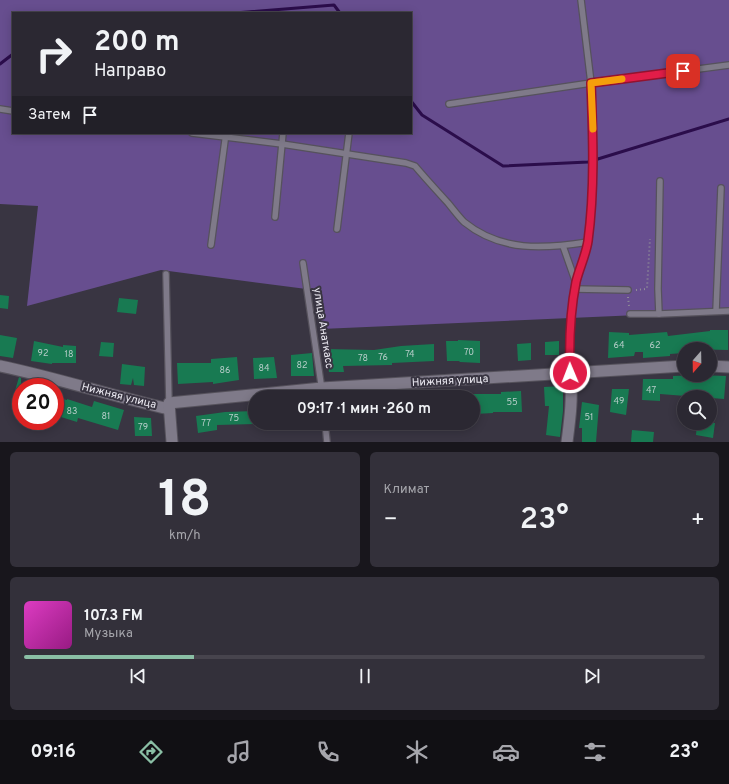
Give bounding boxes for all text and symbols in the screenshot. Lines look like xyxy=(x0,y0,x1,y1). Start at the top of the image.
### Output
text: 200 m xyxy=(94,25,180,61)
icon: right xyxy=(28,28,80,80)
pin xyxy=(666,54,700,88)
text: Направо xyxy=(94,60,166,83)
icon: arrive xyxy=(672,60,694,82)
icon: arrive xyxy=(79,104,101,126)
text: Затем xyxy=(28,106,71,125)
street label: улица Анаткасс xyxy=(310,286,336,370)
house number: 64 xyxy=(614,340,625,351)
house number: 62 xyxy=(650,340,660,351)
north arrow xyxy=(677,342,717,382)
map controls xyxy=(677,342,717,430)
house number: 70 xyxy=(464,347,474,358)
house number: 92 xyxy=(38,348,48,359)
house number: 18 xyxy=(65,349,73,360)
house number: 74 xyxy=(405,349,415,360)
house number: 76 xyxy=(378,352,388,363)
position arrow xyxy=(549,352,591,394)
house number: 78 xyxy=(358,353,368,364)
house number: 82 xyxy=(297,360,307,371)
house number: 84 xyxy=(258,363,270,374)
house number: 86 xyxy=(220,365,230,376)
street label: Нижняя улица xyxy=(411,372,489,390)
speed limit sign: 20 xyxy=(12,378,64,430)
street label: Нижняя улица xyxy=(80,380,158,412)
house number: 47 xyxy=(646,385,656,396)
button: search xyxy=(677,390,717,430)
house number: 49 xyxy=(614,396,624,407)
house number: 55 xyxy=(506,397,518,408)
text: 09:17 · 1 мин · 260 m xyxy=(297,400,431,419)
house number: 83 xyxy=(67,406,77,417)
house number: 81 xyxy=(102,411,110,422)
house number: 51 xyxy=(585,412,593,423)
house number: 75 xyxy=(229,413,239,424)
house number: 77 xyxy=(201,418,211,429)
house number: 79 xyxy=(138,422,148,433)
text: 18 xyxy=(158,469,212,535)
text: Климат xyxy=(384,482,429,498)
text: 23° xyxy=(520,502,569,539)
text: − xyxy=(384,507,398,534)
text: + xyxy=(691,507,705,534)
text: km/h xyxy=(169,528,201,544)
text: 107.3 FM xyxy=(84,607,143,626)
text: Музыка xyxy=(84,626,133,642)
icon: previous xyxy=(127,665,149,687)
icon: pause xyxy=(354,665,376,687)
icon: next xyxy=(581,665,603,687)
icon: directions xyxy=(137,738,165,766)
icon: music xyxy=(225,738,253,766)
icon: phone xyxy=(314,738,342,766)
icon: climate xyxy=(403,738,431,766)
icon: car xyxy=(492,738,520,766)
icon: filters xyxy=(581,738,609,766)
text: 09:16 xyxy=(30,741,76,764)
text: 23° xyxy=(669,741,699,764)

